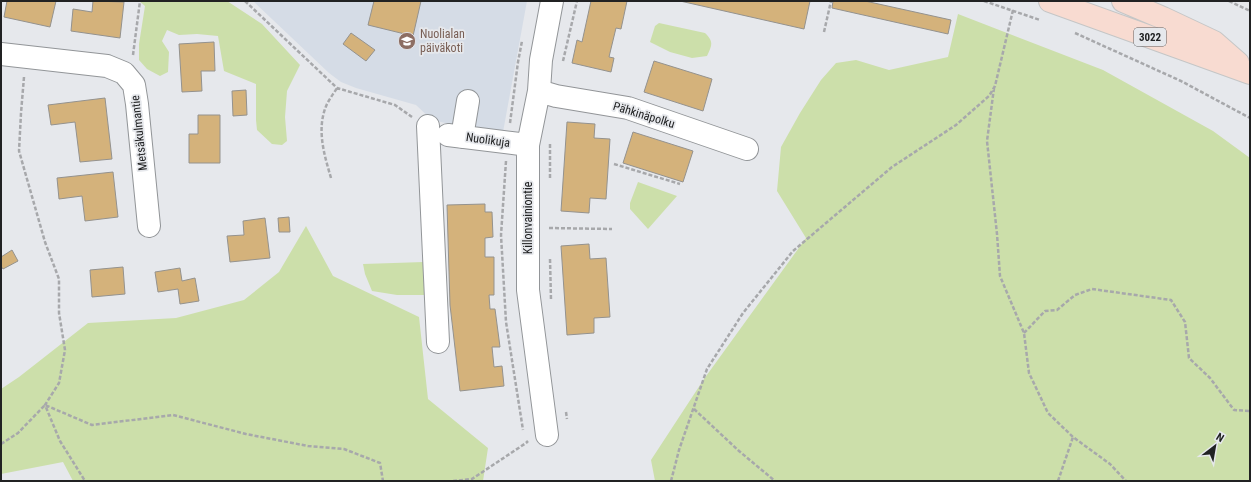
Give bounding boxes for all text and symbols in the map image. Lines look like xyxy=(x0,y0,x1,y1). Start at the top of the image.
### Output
place label: Nuolialan päiväkoti xyxy=(420,27,465,55)
road number: 3022 xyxy=(1134,28,1166,46)
school or university icon: Nuolialan päiväkoti xyxy=(397,31,417,51)
street label: Metsäkulmantie xyxy=(128,94,150,172)
street label: Pähkinäpolku xyxy=(611,99,677,131)
street label: Nuolikuja xyxy=(465,130,511,150)
street label: Killonvainiontie xyxy=(521,181,535,254)
north arrow xyxy=(1195,426,1235,466)
text: N xyxy=(1214,431,1226,445)

